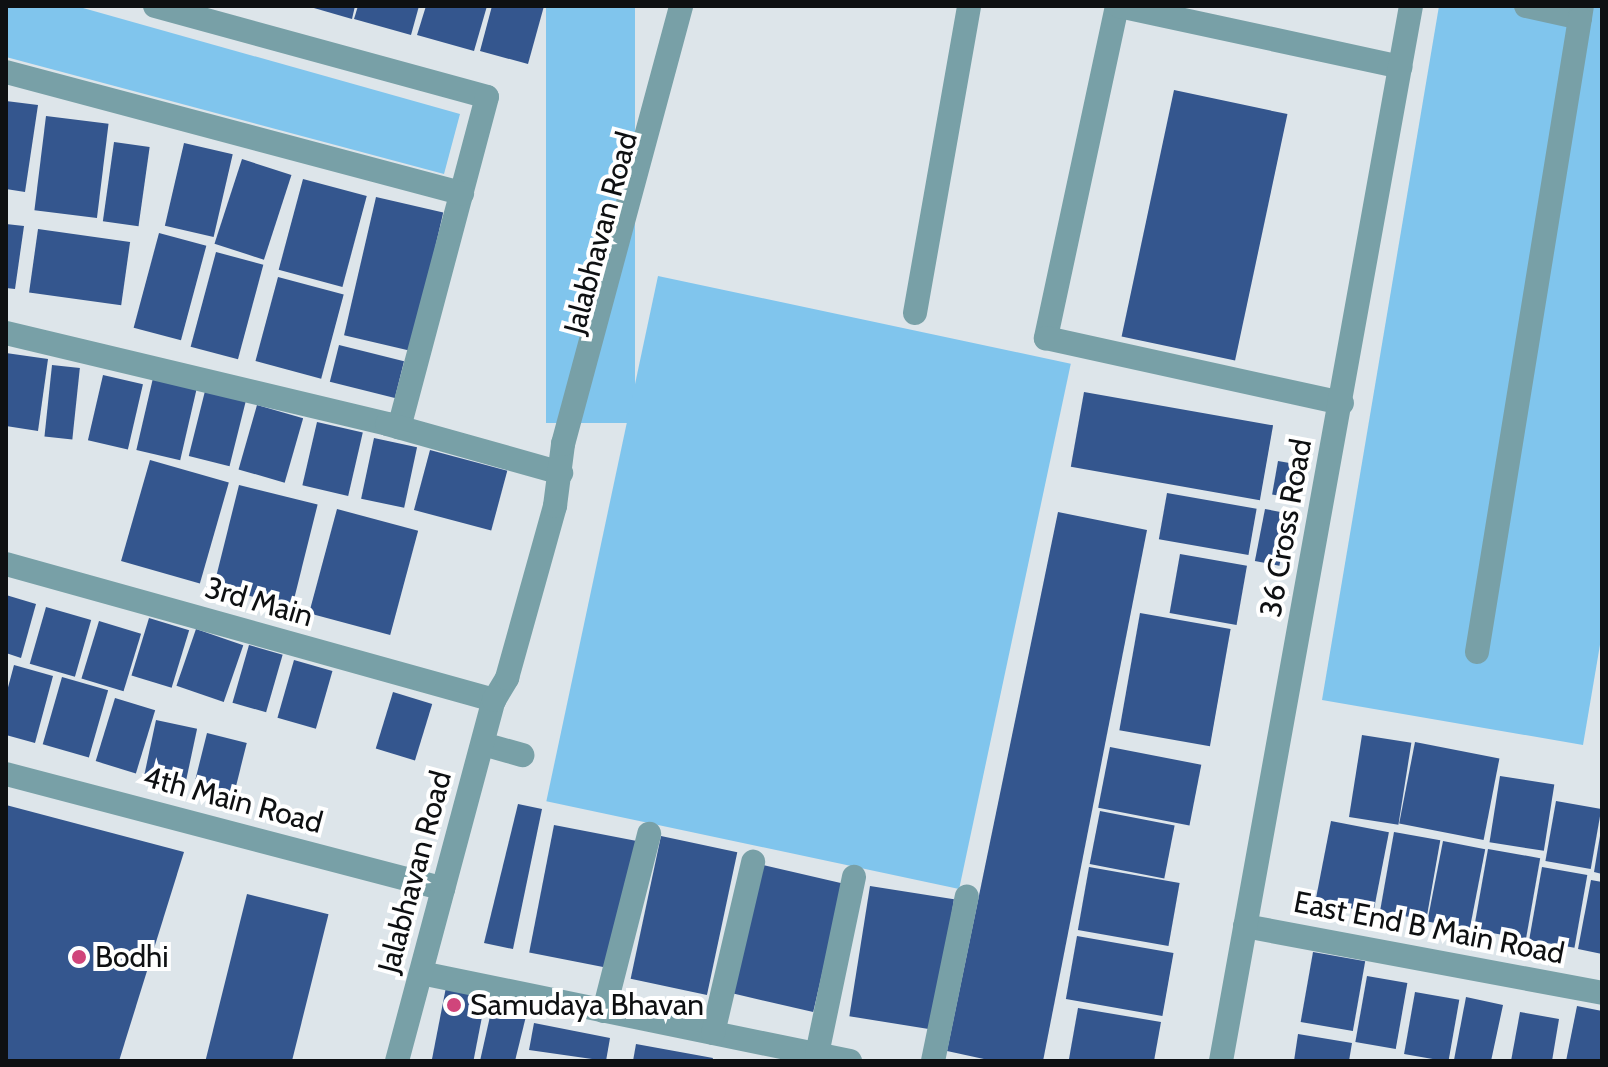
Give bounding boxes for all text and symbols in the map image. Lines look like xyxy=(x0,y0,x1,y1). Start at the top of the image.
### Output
street label: Jalabhavan Road xyxy=(557,128,645,338)
street label: 36 Cross Road xyxy=(1253,436,1319,620)
street label: 3rd Main xyxy=(201,569,317,635)
street label: 4th Main Road xyxy=(139,759,327,841)
street label: Jalabhavan Road xyxy=(371,767,459,977)
street label: East End B Main Road xyxy=(1291,884,1567,972)
place label: Bodhi xyxy=(95,939,169,975)
marker: Bodhi xyxy=(70,948,88,966)
place label: Samudaya Bhavan xyxy=(470,987,704,1023)
marker: Samudaya Bhavan xyxy=(445,996,463,1014)

